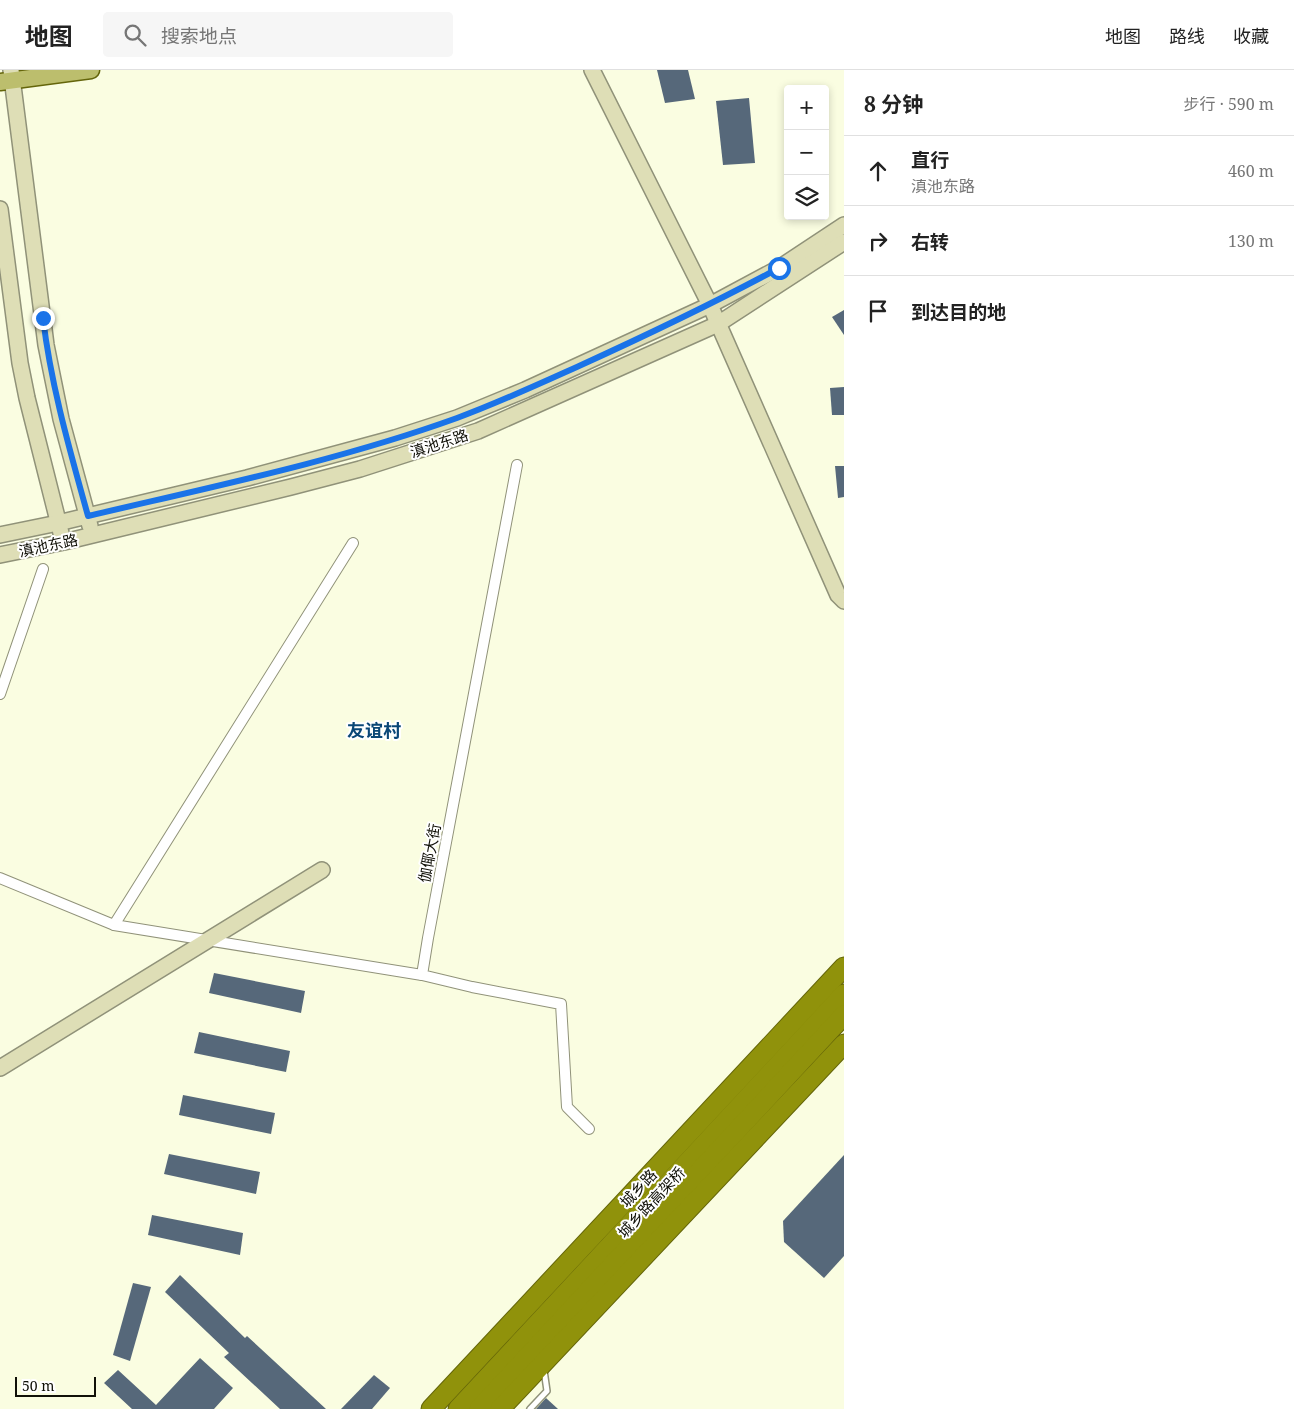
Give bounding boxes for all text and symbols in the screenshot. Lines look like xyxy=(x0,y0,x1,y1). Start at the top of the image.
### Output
search box xyxy=(103,12,453,57)
text: 地图 xyxy=(25,19,73,52)
icon: search xyxy=(121,21,149,49)
text: 搜索地点 xyxy=(161,23,237,49)
text: 地图 xyxy=(1105,24,1141,48)
text: 路线 xyxy=(1169,24,1205,48)
text: 收藏 xyxy=(1233,24,1269,48)
map controls xyxy=(784,85,829,220)
button: + xyxy=(784,85,829,130)
text: 8 分钟 xyxy=(864,90,923,118)
text: 步行 · 590 m xyxy=(1184,93,1274,115)
button: − xyxy=(784,130,829,175)
text: 直行 xyxy=(911,147,949,173)
icon: ahead xyxy=(864,157,892,185)
text: 460 m xyxy=(1228,160,1274,182)
button: layers xyxy=(784,175,829,220)
text: 滇池东路 xyxy=(911,175,975,197)
icon: right xyxy=(864,227,892,255)
text: 右转 xyxy=(911,229,949,255)
text: 130 m xyxy=(1228,230,1274,252)
route start xyxy=(768,257,791,280)
icon: arrive xyxy=(864,297,892,325)
text: 到达目的地 xyxy=(911,299,1006,325)
route end xyxy=(32,307,55,330)
street label: 滇池东路 xyxy=(407,424,471,462)
street label: 滇池东路 xyxy=(17,529,79,561)
district label: 友谊村 xyxy=(347,718,401,742)
street label: 伽倻大街 xyxy=(413,822,445,884)
street label: 城乡路高架桥 xyxy=(613,1162,689,1242)
street label: 城乡路 xyxy=(615,1165,661,1211)
scale bar xyxy=(15,1374,96,1397)
text: 50 m xyxy=(22,1376,55,1395)

